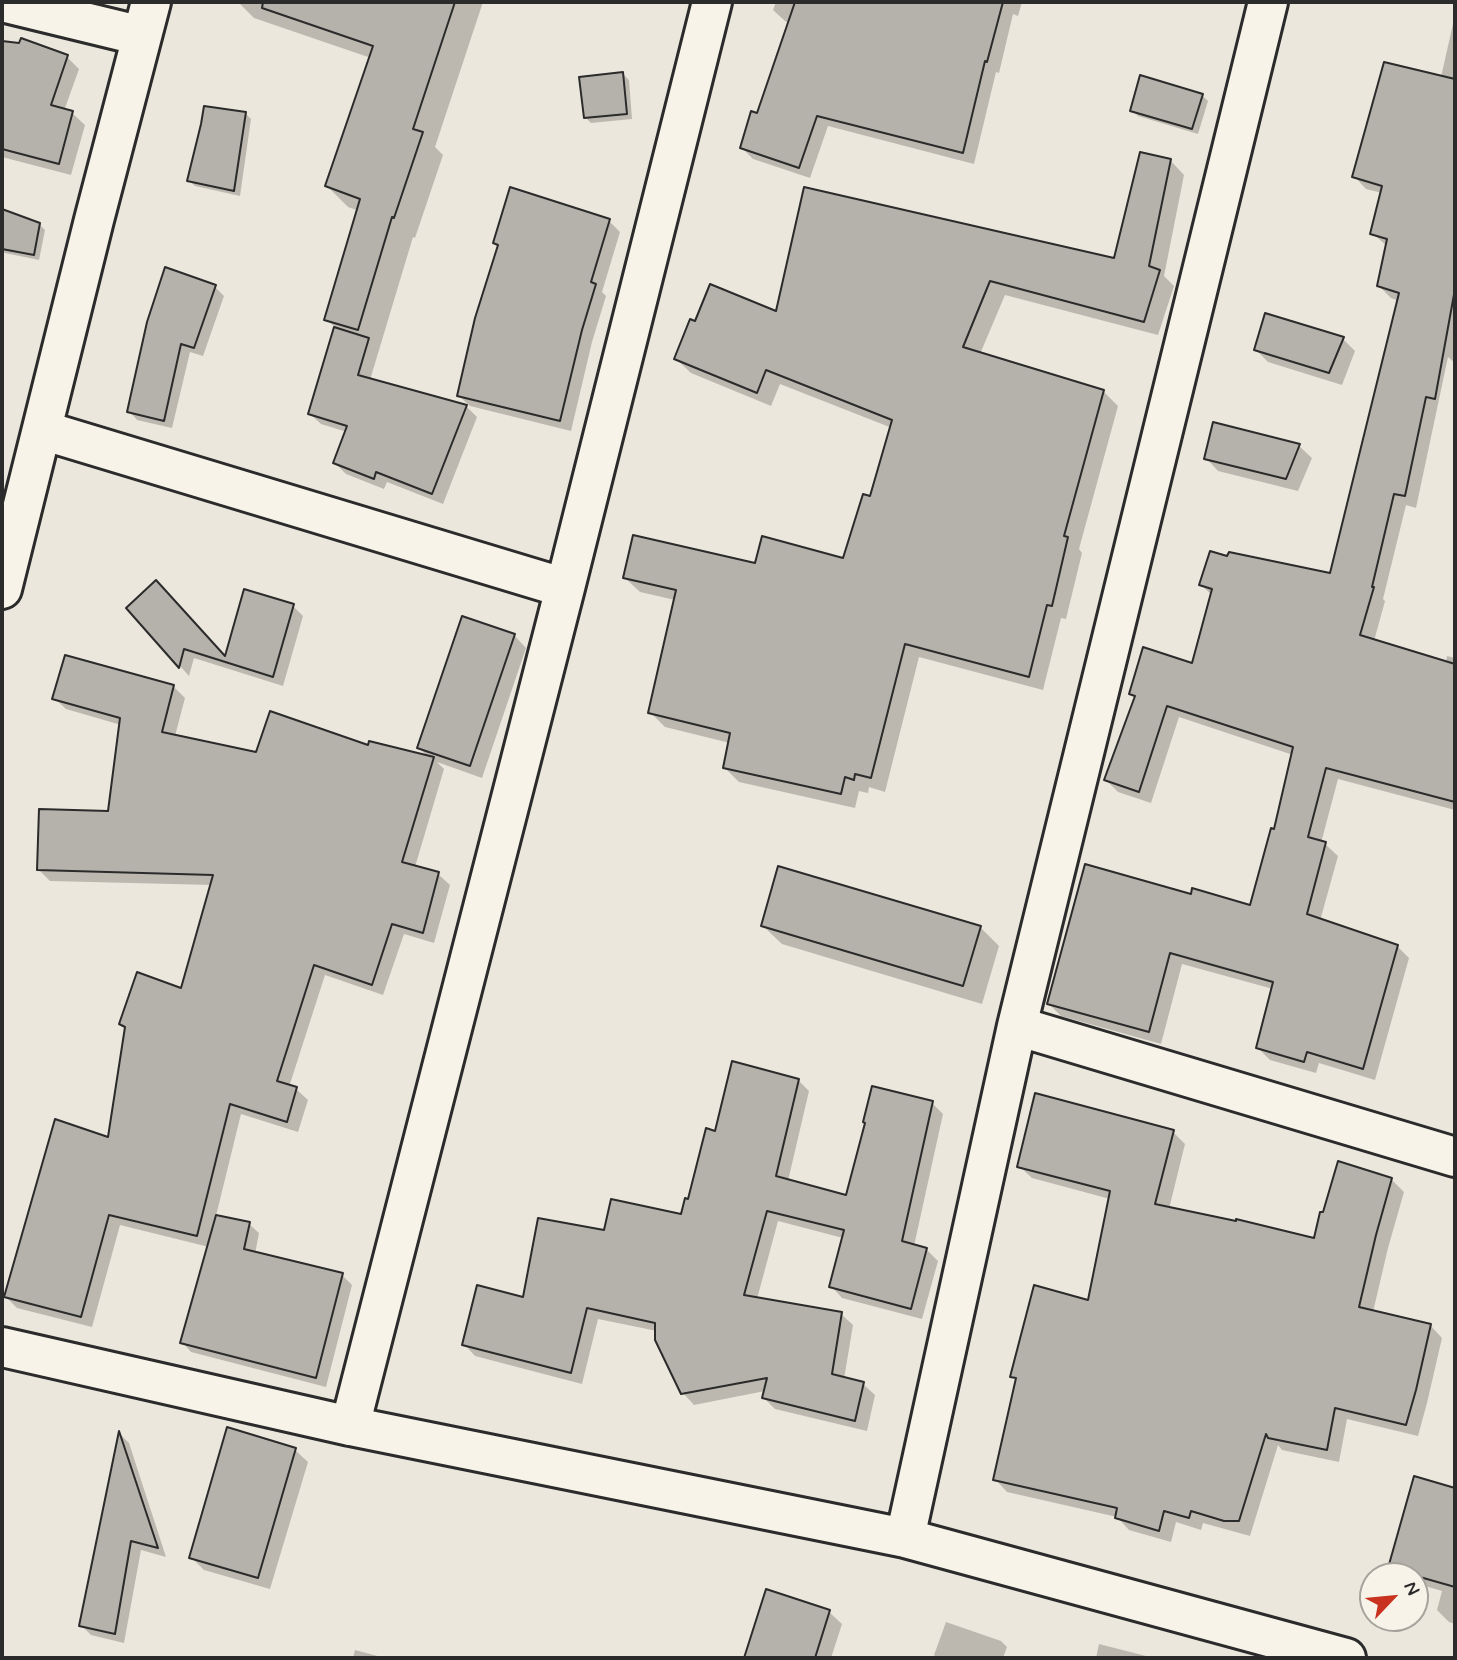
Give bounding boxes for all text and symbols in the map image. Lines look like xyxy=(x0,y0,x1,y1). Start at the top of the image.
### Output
north arrow xyxy=(1359,1562,1429,1632)
text: N xyxy=(1398,1577,1426,1600)

